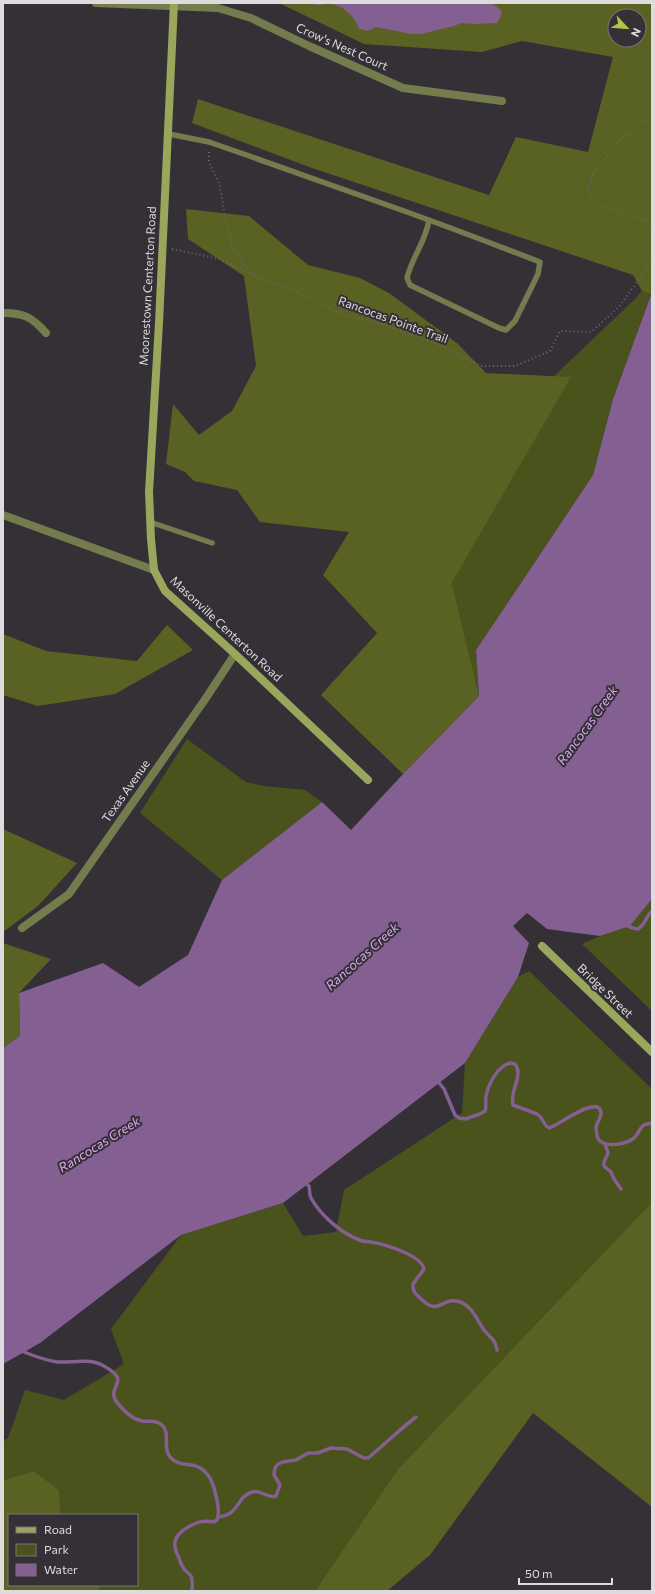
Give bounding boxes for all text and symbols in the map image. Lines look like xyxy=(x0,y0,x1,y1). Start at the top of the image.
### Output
north arrow xyxy=(607,8,647,48)
street label: Crow's Nest Court xyxy=(294,19,391,73)
text: N xyxy=(629,26,644,39)
street label: Moorestown Centerton Road xyxy=(136,206,158,366)
street label: Rancocas Pointe Trail xyxy=(336,293,450,345)
street label: Masonville Centerton Road xyxy=(168,573,285,684)
water label: Rancocas Creek xyxy=(553,682,621,767)
street label: Texas Avenue xyxy=(98,756,152,825)
water label: Rancocas Creek xyxy=(322,918,403,993)
street label: Bridge Street xyxy=(575,960,636,1020)
water label: Rancocas Creek xyxy=(55,1112,144,1176)
legend xyxy=(8,1514,138,1586)
text: Road xyxy=(44,1522,72,1536)
text: Park xyxy=(44,1542,70,1556)
scale bar xyxy=(519,1560,612,1586)
text: Water xyxy=(44,1562,78,1576)
text: 50 m xyxy=(525,1566,553,1580)

